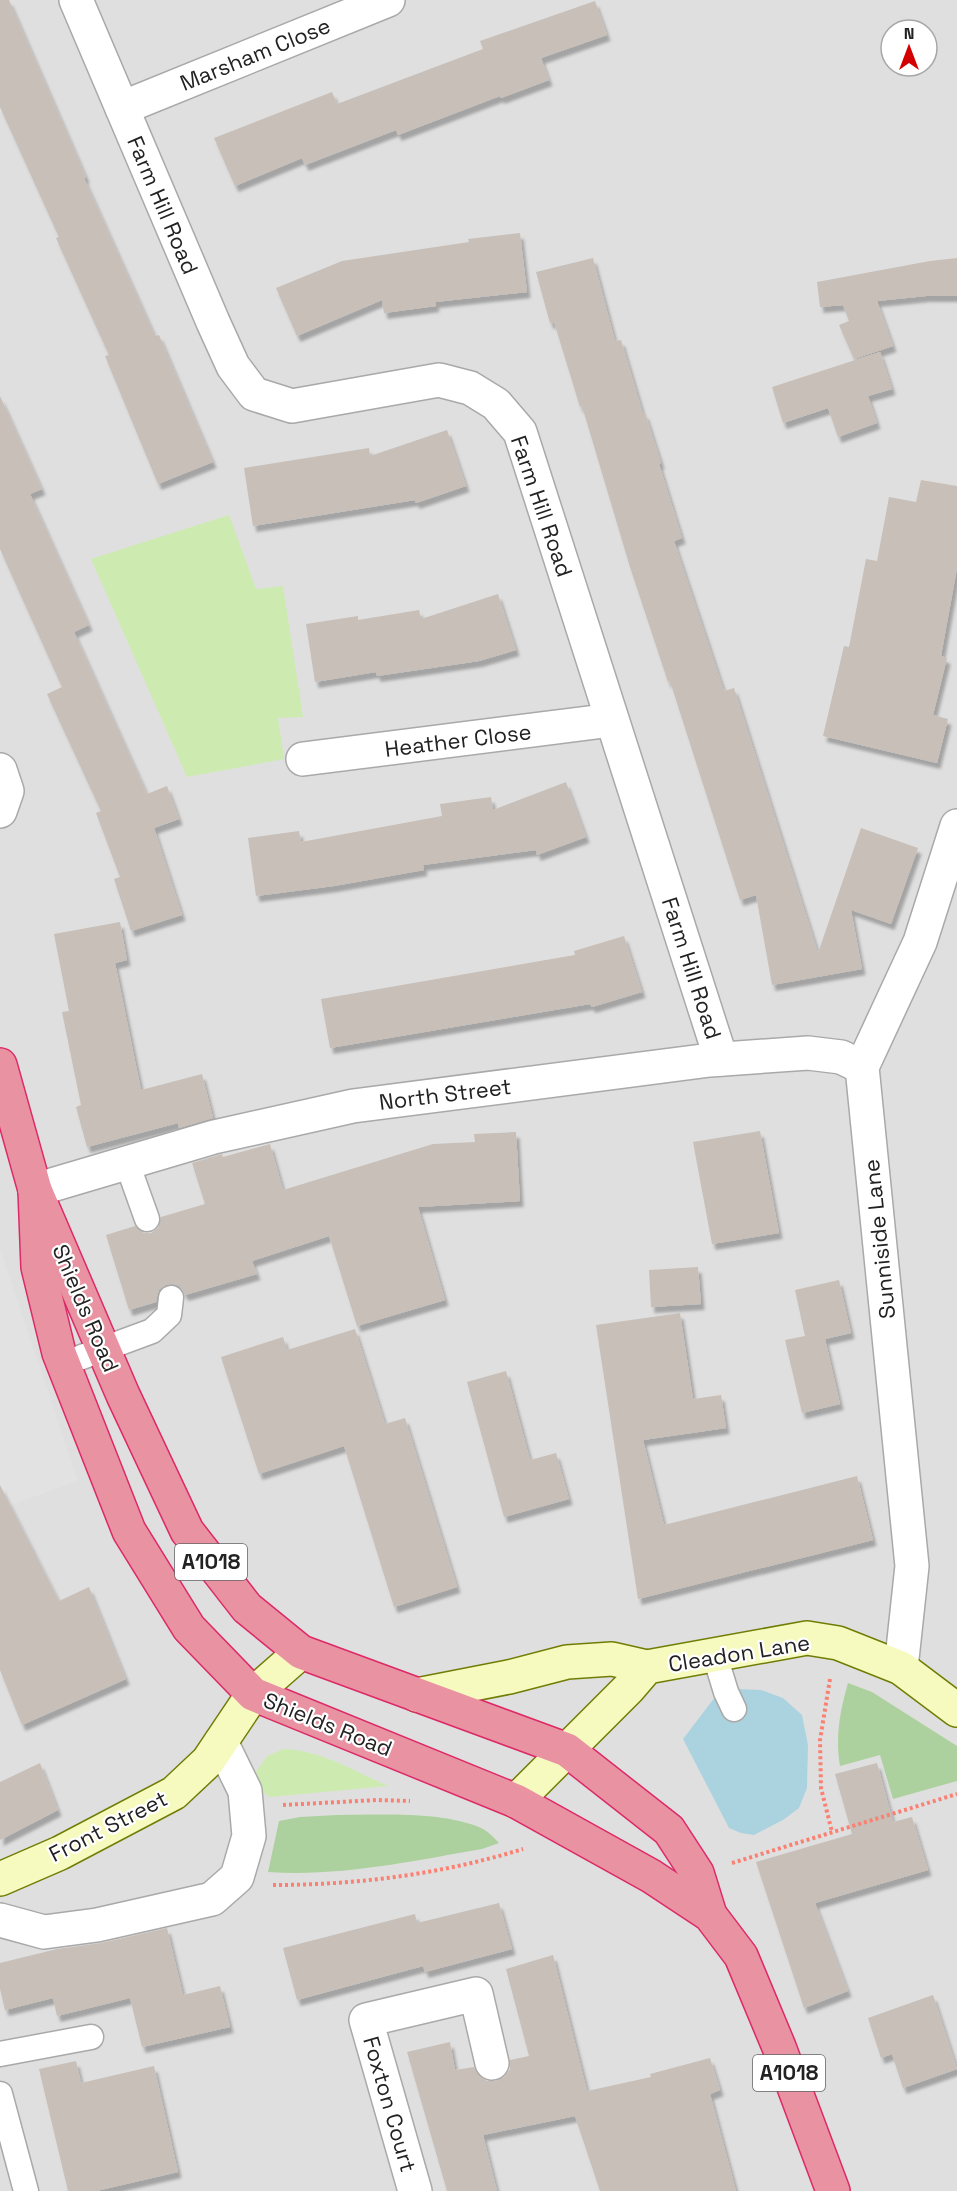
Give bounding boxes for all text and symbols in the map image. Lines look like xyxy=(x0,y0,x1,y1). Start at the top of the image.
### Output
street label: Marsham Close xyxy=(176,11,334,97)
north arrow xyxy=(879,18,939,78)
text: N xyxy=(904,23,914,44)
street label: Farm Hill Road xyxy=(121,132,205,278)
street label: Farm Hill Road xyxy=(505,432,579,580)
street label: Heather Close xyxy=(383,717,533,763)
street label: Farm Hill Road xyxy=(656,894,728,1042)
street label: North Street xyxy=(377,1072,513,1116)
street label: Sunniside Lane xyxy=(857,1158,901,1320)
street label: Shields Road xyxy=(47,1240,125,1376)
road number: A1018 xyxy=(175,1544,247,1580)
street label: Cleadon Lane xyxy=(666,1628,812,1678)
street label: Shields Road xyxy=(260,1686,396,1762)
street label: Front Street xyxy=(44,1784,172,1868)
street label: Foxton Court xyxy=(357,2033,423,2175)
road number: A1018 xyxy=(753,2055,825,2091)

